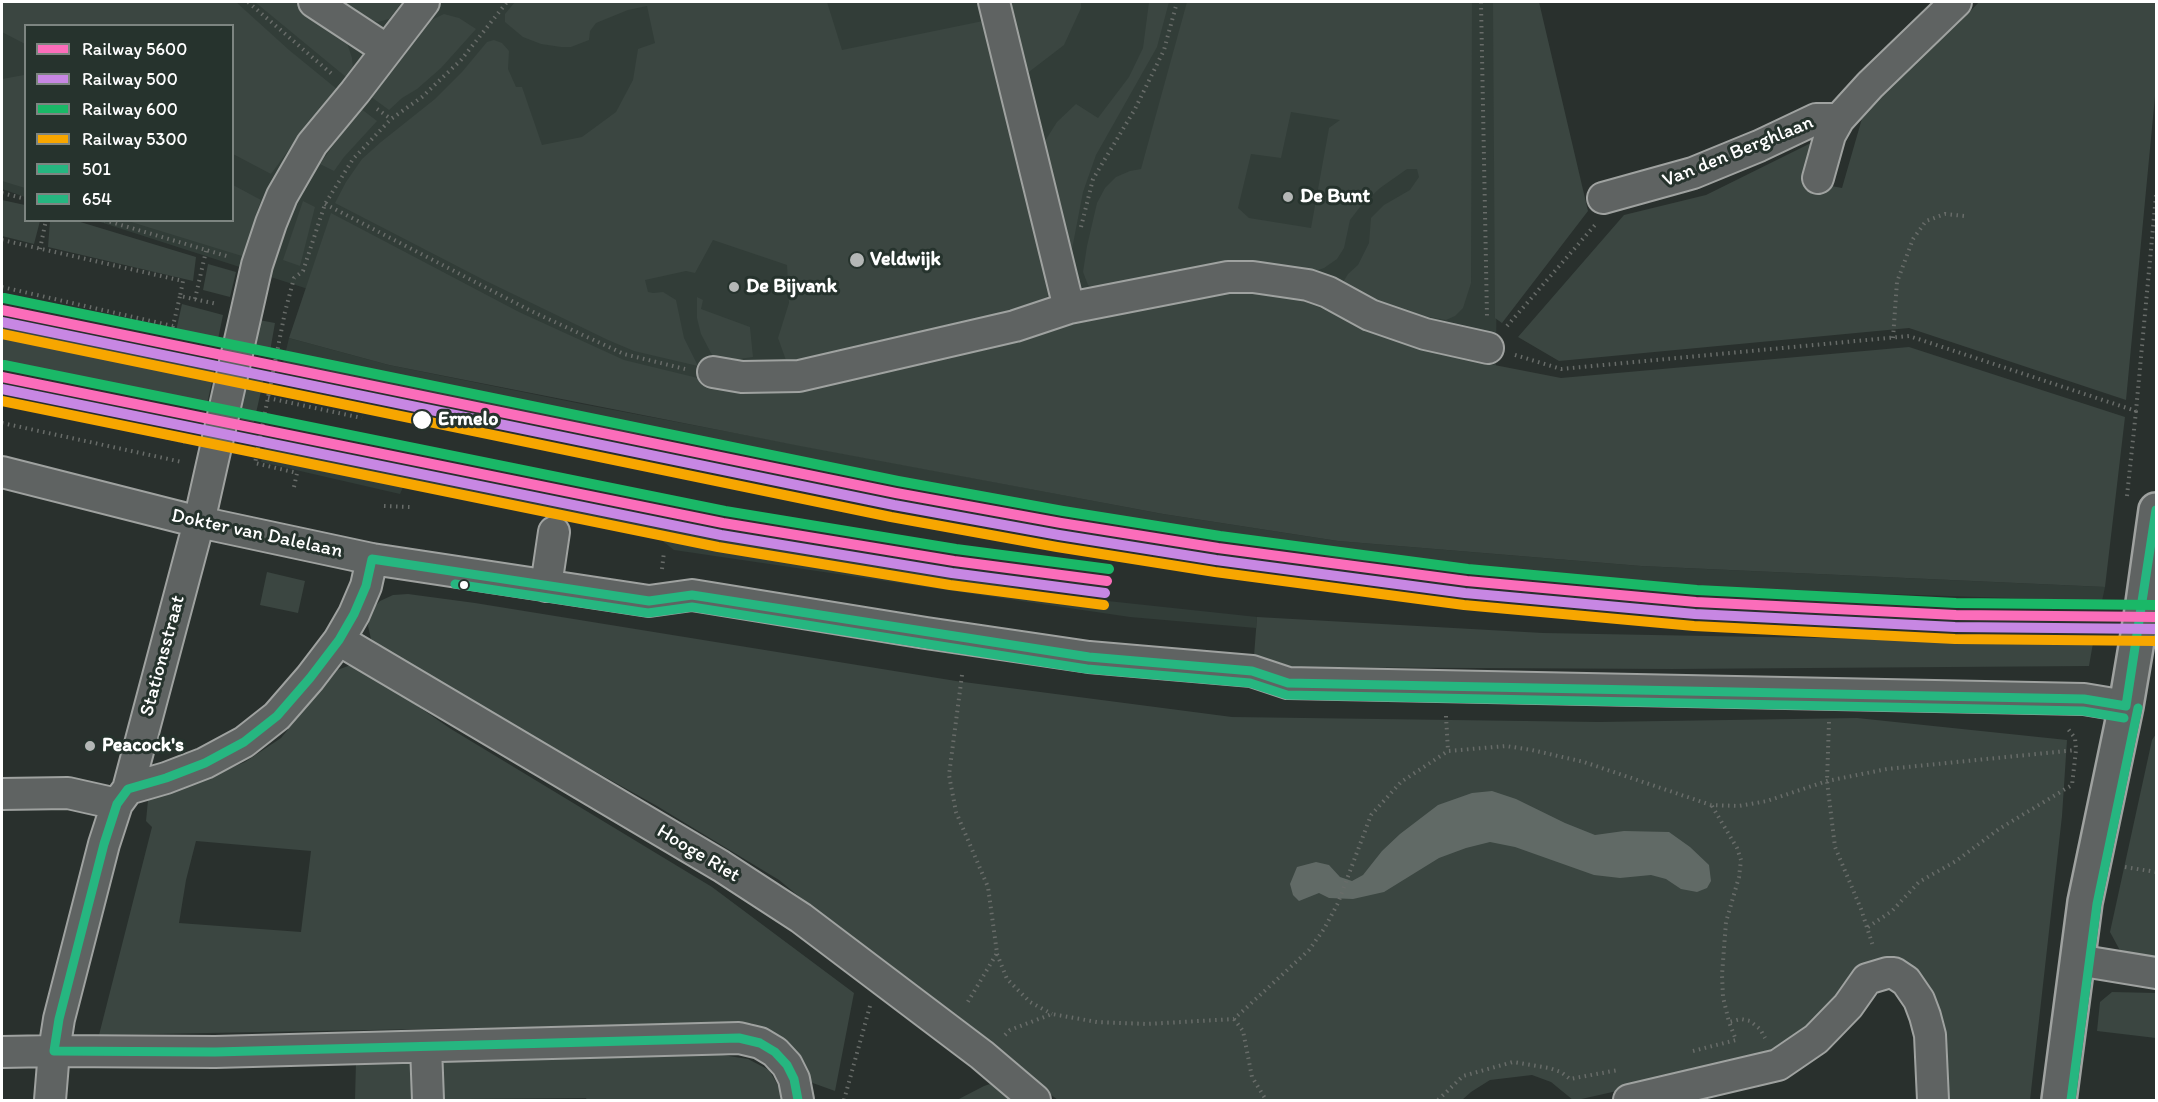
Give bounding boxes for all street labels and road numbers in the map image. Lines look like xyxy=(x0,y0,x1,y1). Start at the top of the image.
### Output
street label: Van den Berghlaan xyxy=(1659,111,1817,193)
street label: Dokter van Dalelaan xyxy=(169,504,345,564)
street label: Stationsstraat xyxy=(135,593,191,719)
street label: Hooge Riet xyxy=(652,820,744,888)

